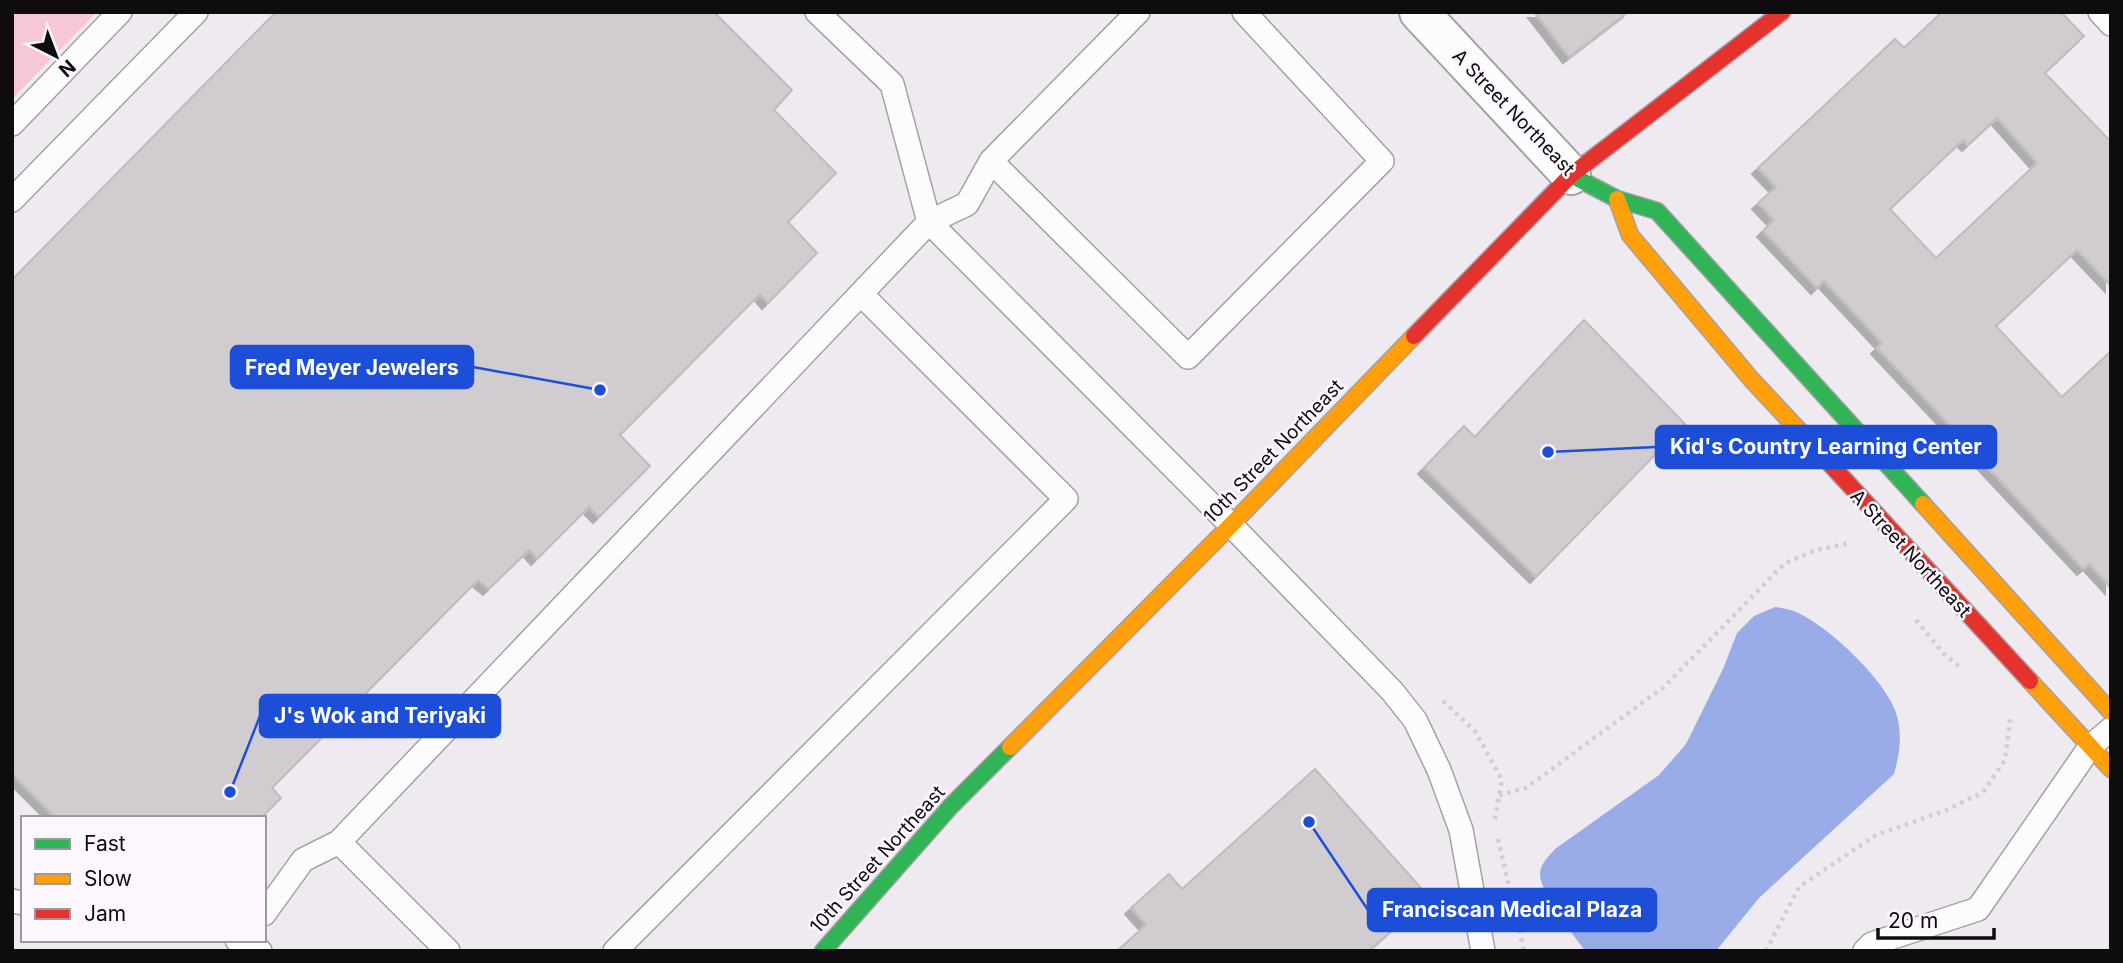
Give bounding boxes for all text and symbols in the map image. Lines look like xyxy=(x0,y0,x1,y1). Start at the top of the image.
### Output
north arrow xyxy=(21,21,91,91)
street label: A Street Northeast xyxy=(1448,45,1580,180)
text: N xyxy=(54,55,80,82)
callout: Fred Meyer Jewelers xyxy=(231,346,473,388)
text: Fred Meyer Jewelers xyxy=(245,355,459,380)
street label: 10th Street Northeast xyxy=(1199,375,1348,528)
callout: Kid's Country Learning Center xyxy=(1656,426,1996,468)
text: Kid's Country Learning Center xyxy=(1670,434,1982,459)
street label: A Street Northeast xyxy=(1846,485,1976,622)
callout: J's Wok and Teriyaki xyxy=(260,695,500,737)
text: J's Wok and Teriyaki xyxy=(274,703,486,728)
street label: 10th Street Northeast xyxy=(805,781,950,938)
legend xyxy=(21,816,266,942)
text: Fast xyxy=(84,831,126,856)
text: Slow xyxy=(84,866,132,891)
callout: Franciscan Medical Plaza xyxy=(1368,889,1656,931)
text: Franciscan Medical Plaza xyxy=(1382,897,1642,922)
scale bar xyxy=(1878,897,1994,941)
text: Jam xyxy=(84,901,126,926)
text: 20 m xyxy=(1888,908,1938,933)

